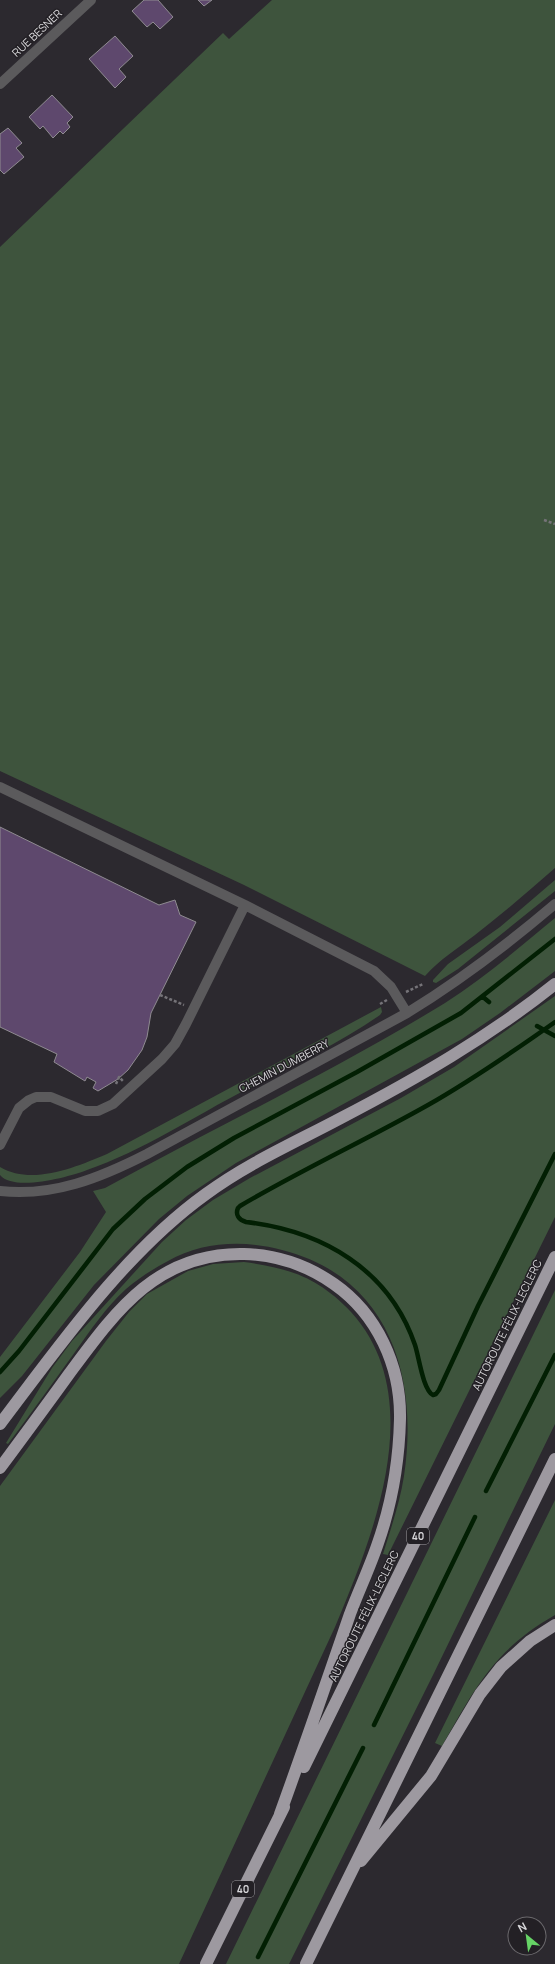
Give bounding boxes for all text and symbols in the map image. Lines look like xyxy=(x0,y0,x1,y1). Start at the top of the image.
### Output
street label: RUE BESNER xyxy=(8,6,65,60)
street label: CHEMIN DUMBERRY xyxy=(236,1035,332,1096)
street label: AUTOROUTE FÉLIX-LECLERC xyxy=(468,1257,545,1393)
road number: 40 xyxy=(407,1528,429,1544)
street label: AUTOROUTE FÉLIX-LECLERC xyxy=(325,1548,402,1684)
road number: 40 xyxy=(232,1881,254,1897)
north arrow xyxy=(507,1916,547,1956)
text: N xyxy=(515,1918,529,1935)

